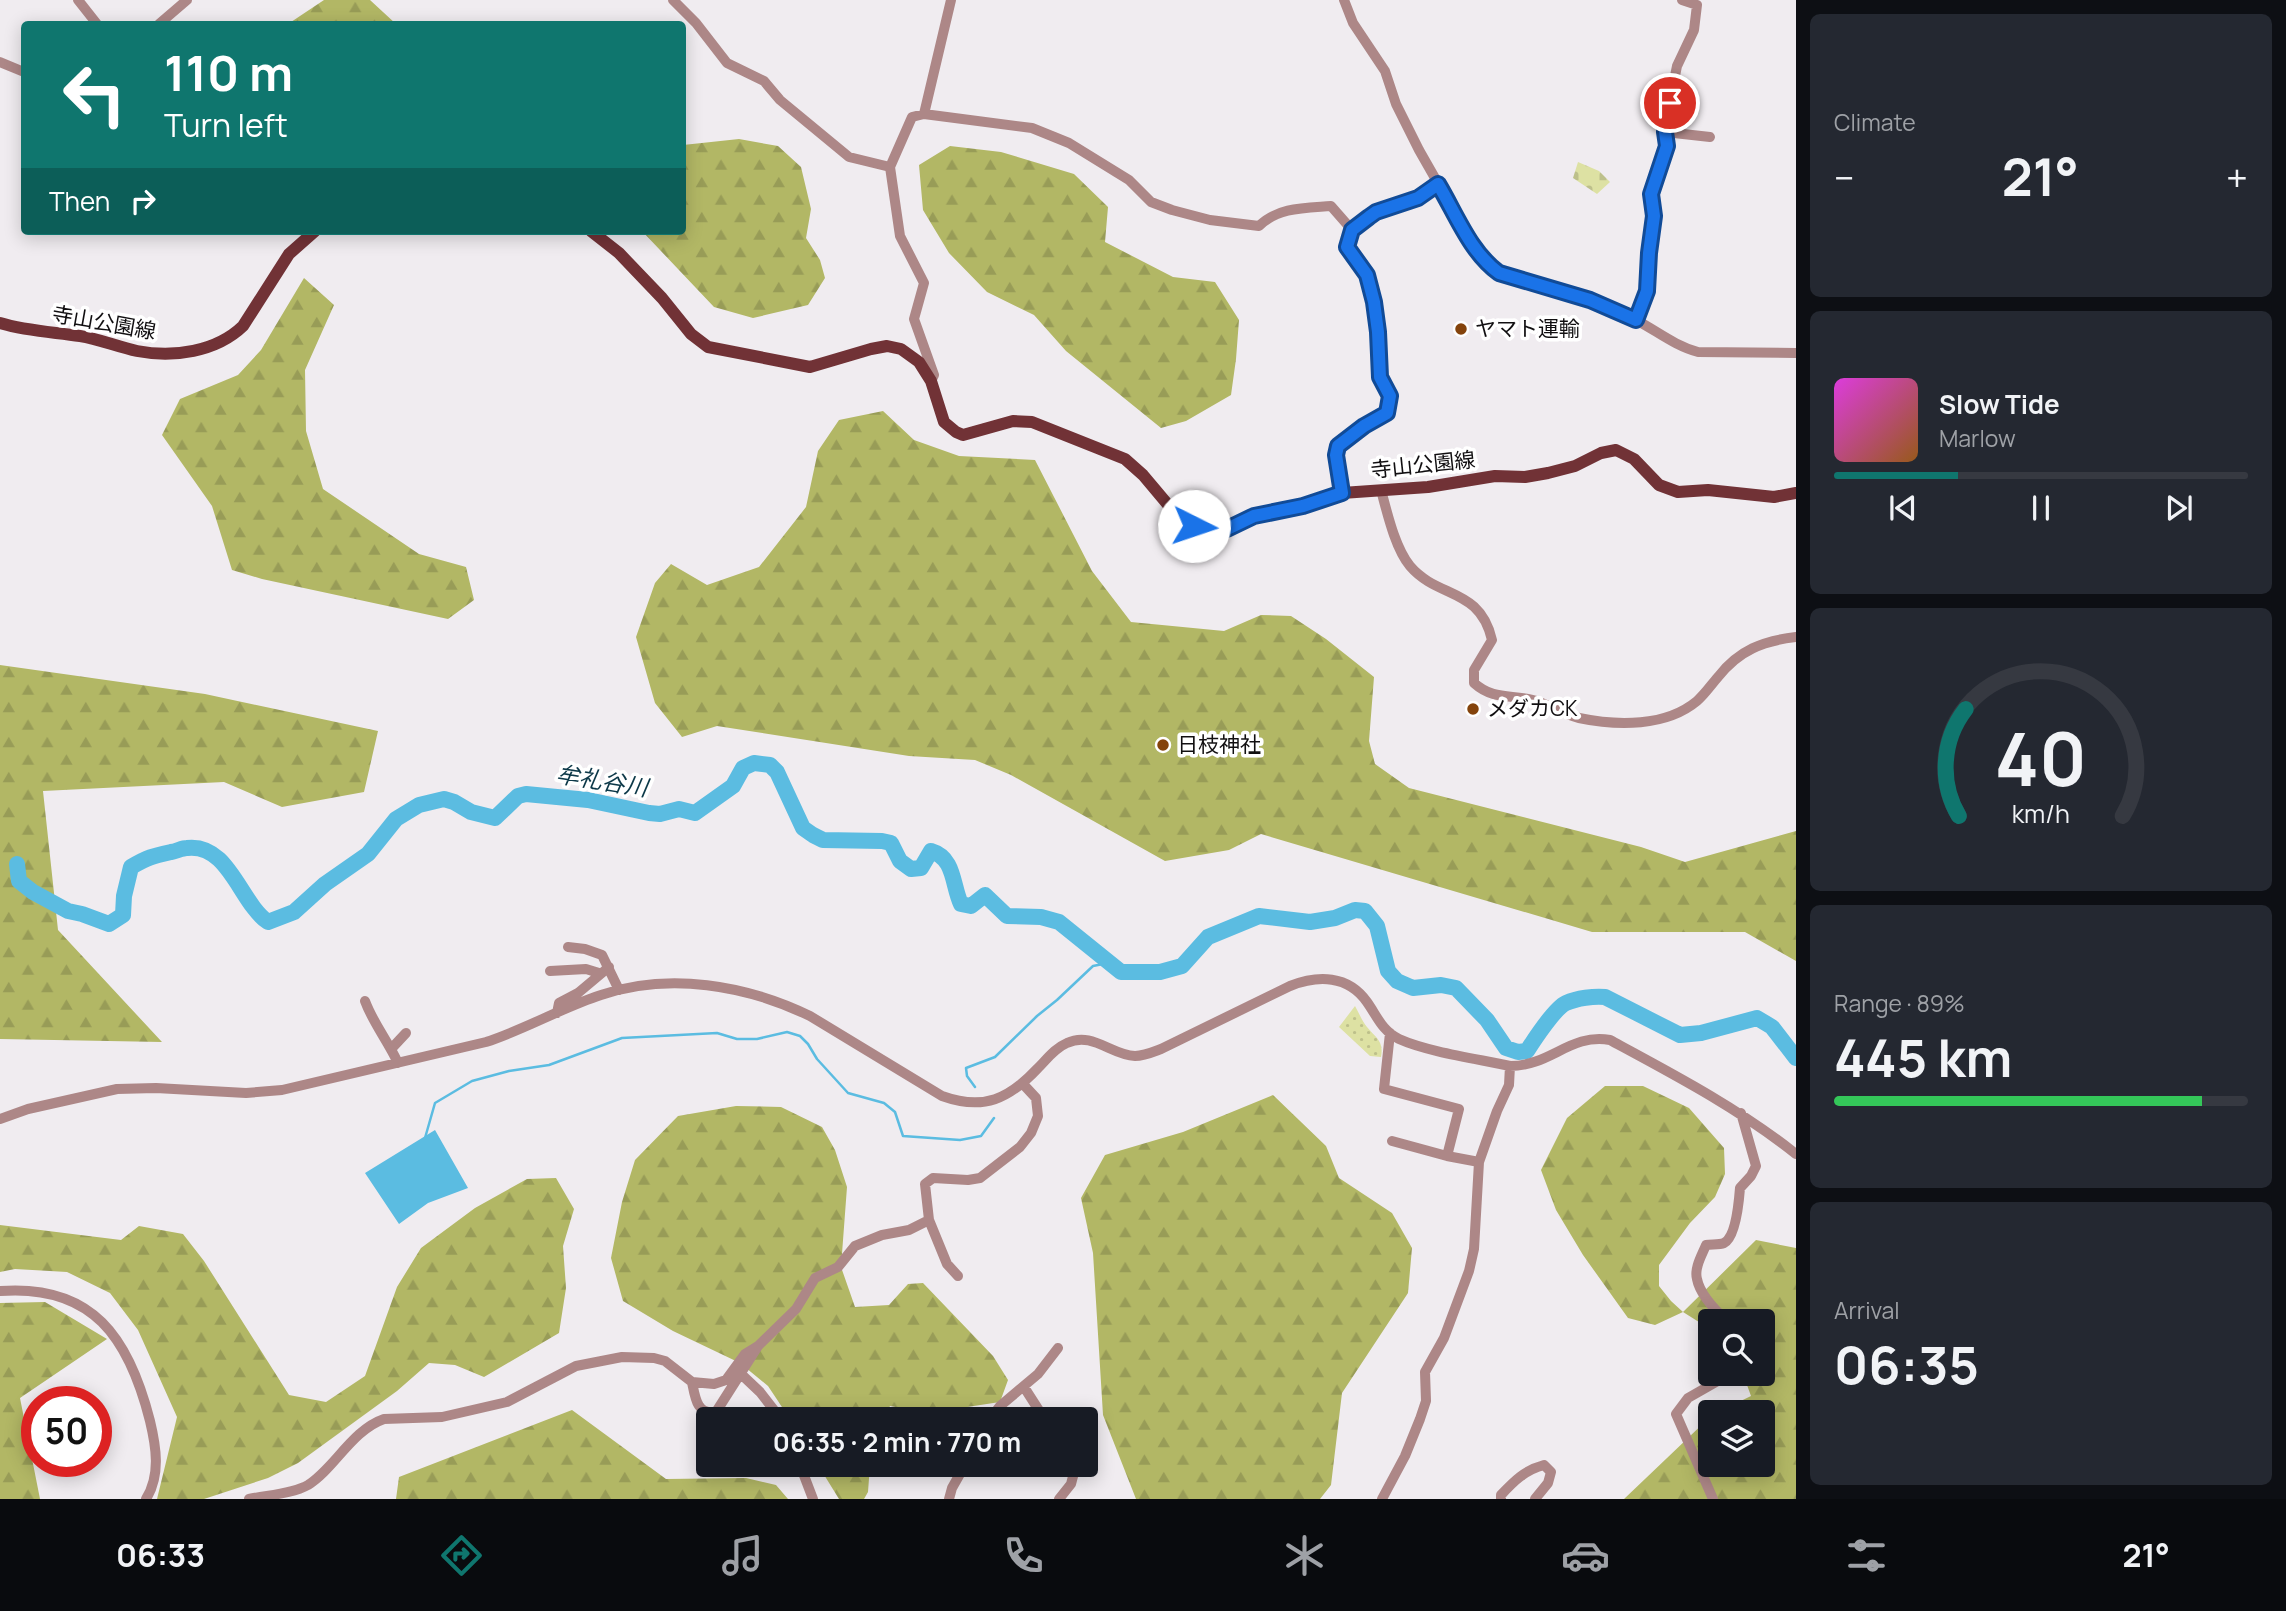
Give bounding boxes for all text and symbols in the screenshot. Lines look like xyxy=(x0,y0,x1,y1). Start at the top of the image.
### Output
text: 110 m xyxy=(164,39,293,106)
icon: left xyxy=(49,49,140,140)
pin xyxy=(1640,73,1700,133)
icon: arrive xyxy=(1651,84,1689,122)
text: Turn left xyxy=(164,103,288,147)
text: Climate xyxy=(1834,106,1916,138)
text: 21° xyxy=(2002,141,2079,212)
text: − xyxy=(1834,151,1855,203)
text: + xyxy=(2226,151,2248,203)
icon: right xyxy=(124,182,162,220)
text: Then xyxy=(49,183,110,219)
street label: 寺山公園線 xyxy=(50,299,158,345)
place label: ヤマト運輸 xyxy=(1475,314,1580,342)
marker: ヤマト運輸 xyxy=(1453,321,1469,337)
text: Slow Tide xyxy=(1939,386,2060,422)
text: Marlow xyxy=(1939,422,2016,454)
street label: 寺山公園線 xyxy=(1369,445,1477,483)
position arrow xyxy=(1157,489,1231,563)
icon: previous xyxy=(1884,489,1922,527)
icon: pause xyxy=(2022,489,2060,527)
icon: next xyxy=(2160,489,2198,527)
place label: メダカCK xyxy=(1487,694,1578,722)
marker: メダカCK xyxy=(1465,701,1481,717)
text: 40 xyxy=(1995,708,2087,808)
place label: 日枝神社 xyxy=(1177,730,1261,758)
marker: 日枝神社 xyxy=(1155,737,1171,753)
water label: 牟礼谷川 xyxy=(554,757,653,803)
text: km/h xyxy=(2012,795,2070,830)
text: Range · 89% xyxy=(1834,987,1965,1019)
text: 445 km xyxy=(1834,1022,2012,1093)
text: Arrival xyxy=(1834,1294,1900,1326)
map controls xyxy=(1698,1309,1775,1477)
button: search xyxy=(1698,1309,1775,1386)
text: 06:35 xyxy=(1834,1329,1979,1400)
speed limit sign: 50 xyxy=(21,1386,112,1477)
button: layers xyxy=(1698,1400,1775,1477)
text: 06:35 · 2 min · 770 m xyxy=(773,1424,1021,1460)
icon: directions xyxy=(437,1531,486,1580)
icon: music xyxy=(718,1531,767,1580)
icon: phone xyxy=(999,1531,1048,1580)
icon: climate xyxy=(1280,1531,1329,1580)
icon: car xyxy=(1561,1531,1610,1580)
icon: filters xyxy=(1842,1531,1891,1580)
text: 06:33 xyxy=(116,1533,205,1577)
text: 21° xyxy=(2123,1533,2170,1577)

